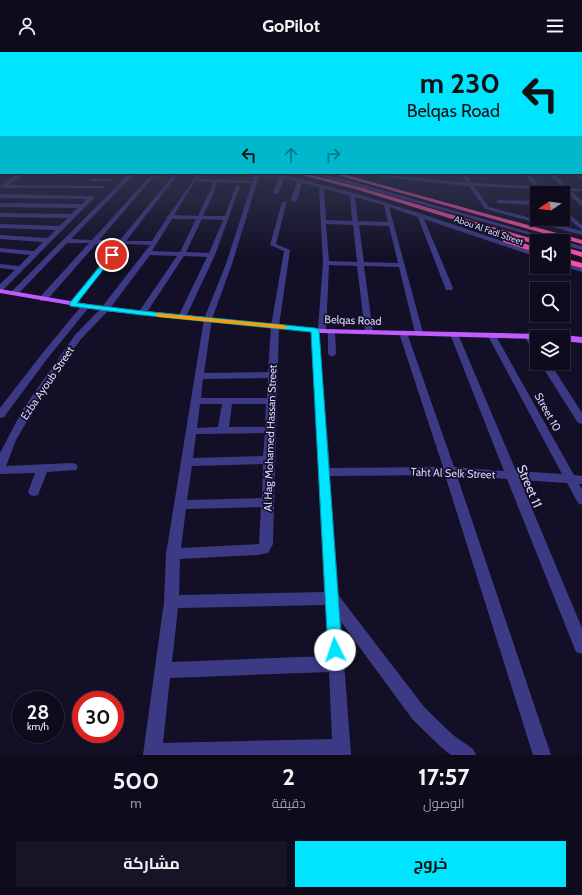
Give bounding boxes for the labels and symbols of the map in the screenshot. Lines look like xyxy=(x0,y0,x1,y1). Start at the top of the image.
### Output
north arrow xyxy=(530,186,570,226)
street label: Abou Al Fadl Street xyxy=(453,213,525,247)
pin xyxy=(95,238,129,272)
street label: Belqas Road xyxy=(324,312,382,328)
street label: Ezba Ayoub Street xyxy=(17,343,77,422)
street label: Al Hag Mohamed Hassan Street xyxy=(260,364,280,512)
street label: Street 10 xyxy=(532,390,564,434)
street label: Street 11 xyxy=(514,462,546,510)
street label: Taht Al Selk Street xyxy=(410,465,496,481)
position arrow xyxy=(314,629,356,671)
speed limit sign: 30 xyxy=(72,691,124,743)

